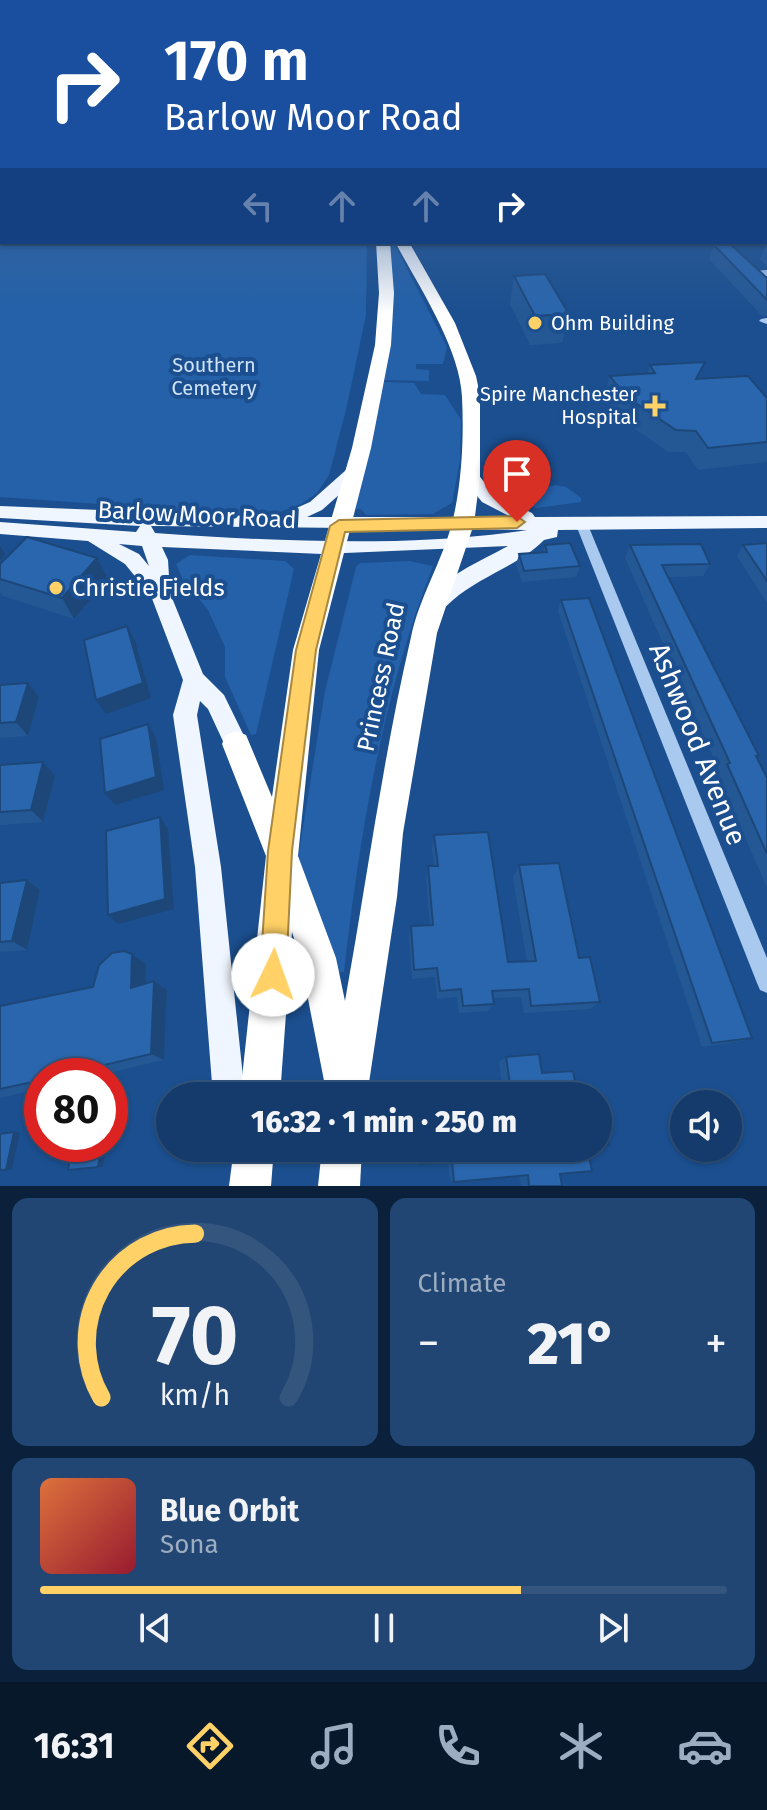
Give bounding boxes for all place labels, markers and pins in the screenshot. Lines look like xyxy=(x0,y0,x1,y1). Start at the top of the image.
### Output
place label: Ohm Building xyxy=(551,311,675,335)
marker: Ohm Building xyxy=(526,314,544,332)
place label: Spire Manchester Hospital xyxy=(480,382,637,429)
marker: Spire Manchester Hospital xyxy=(644,395,666,417)
pin xyxy=(483,440,551,522)
place label: Christie Fields xyxy=(72,574,225,602)
marker: Christie Fields xyxy=(47,579,65,597)

